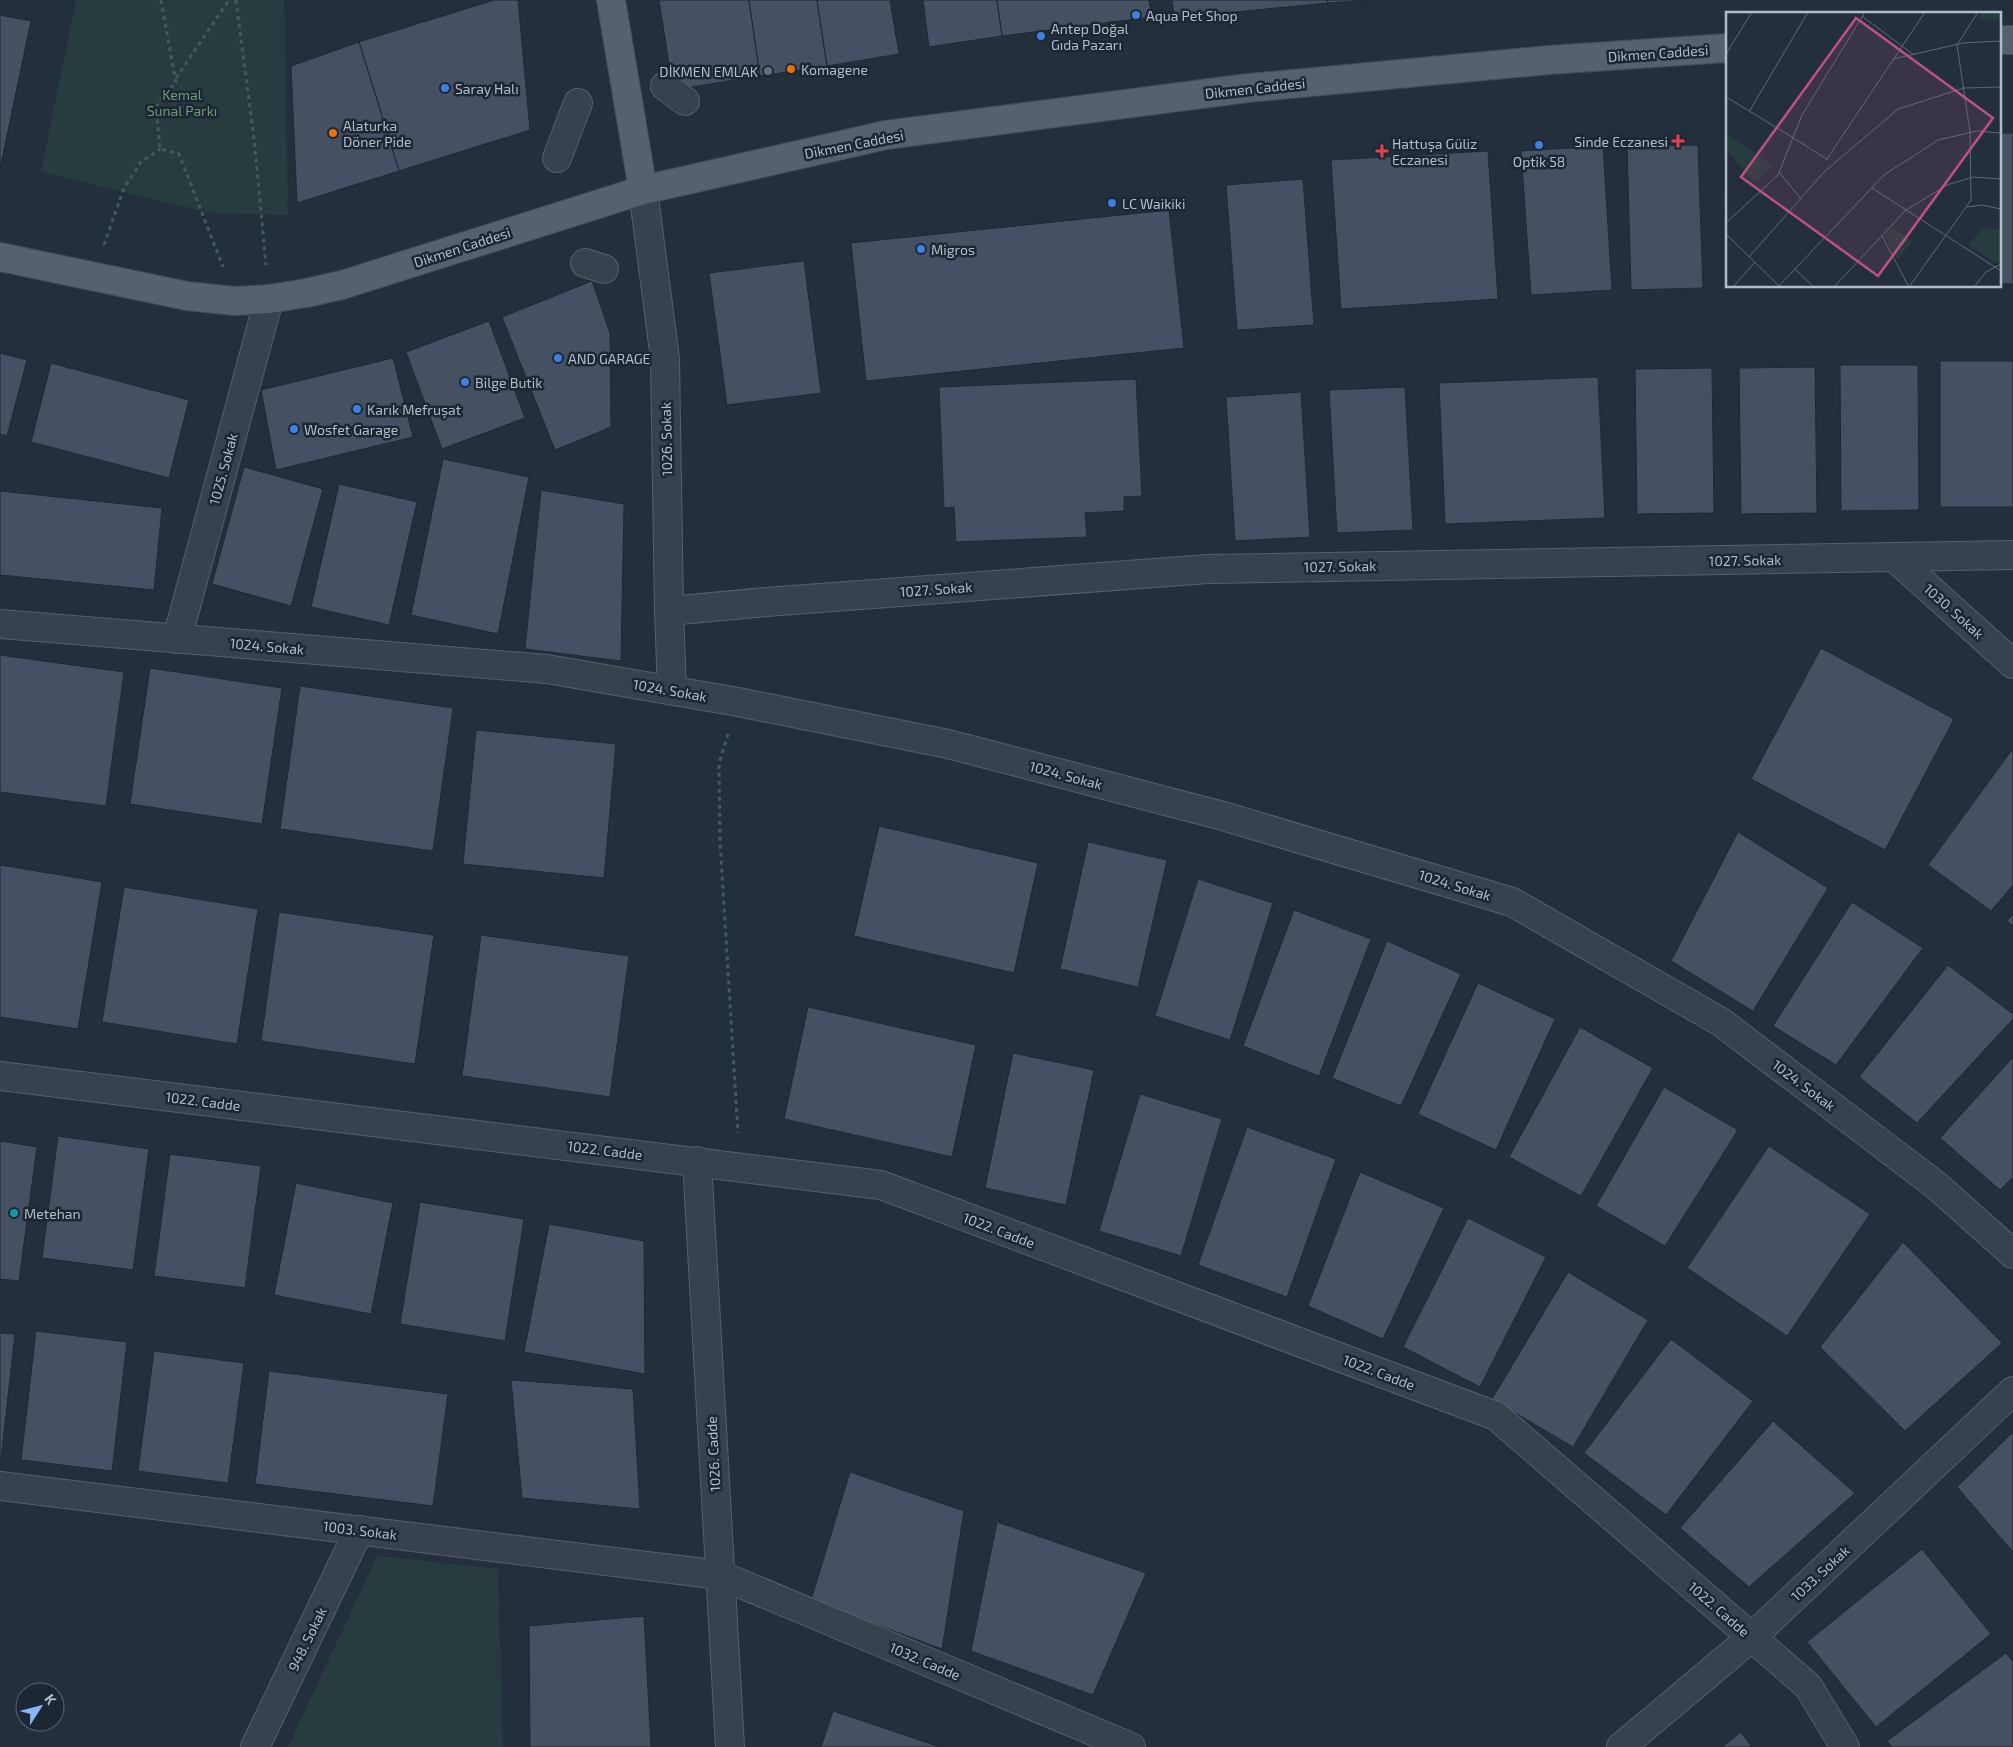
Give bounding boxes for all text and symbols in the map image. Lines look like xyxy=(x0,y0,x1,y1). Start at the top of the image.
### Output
place label: Aqua Pet Shop xyxy=(1146,7,1238,24)
marker: Aqua Pet Shop xyxy=(1130,9,1142,21)
inset map xyxy=(1726,12,2000,288)
place label: Antep Doğal Gıda Pazarı xyxy=(1051,20,1130,53)
marker: Antep Doğal Gıda Pazarı xyxy=(1035,30,1047,42)
street label: Dikmen Caddesi xyxy=(1607,41,1709,65)
place label: Komagene xyxy=(801,61,868,78)
place label: DİKMEN EMLAK xyxy=(659,63,759,80)
marker: Komagene xyxy=(785,63,797,75)
marker: DİKMEN EMLAK xyxy=(762,65,774,77)
street label: Dikmen Caddesi xyxy=(1204,74,1306,102)
place label: Saray Halı xyxy=(455,80,519,97)
marker: Saray Halı xyxy=(439,82,451,94)
park label: Kemal Sunal Parkı xyxy=(147,86,217,119)
place label: Alaturka Döner Pide xyxy=(343,117,412,150)
street label: Dikmen Caddesi xyxy=(803,126,905,162)
marker: Alaturka Döner Pide xyxy=(327,127,339,139)
place label: Sinde Eczanesi xyxy=(1574,133,1668,150)
place label: Hattuşa Güliz Eczanesi xyxy=(1392,135,1477,168)
marker: Sinde Eczanesi xyxy=(1672,135,1684,147)
marker: Optik 58 xyxy=(1533,139,1545,151)
marker: Hattuşa Güliz Eczanesi xyxy=(1376,145,1388,157)
place label: Optik 58 xyxy=(1513,153,1565,170)
place label: LC Waikiki xyxy=(1122,195,1185,212)
marker: LC Waikiki xyxy=(1106,197,1118,209)
street label: Dikmen Caddesi xyxy=(411,223,513,271)
place label: Migros xyxy=(931,241,975,258)
marker: Migros xyxy=(915,243,927,255)
place label: AND GARAGE xyxy=(568,350,651,367)
marker: AND GARAGE xyxy=(552,352,564,364)
place label: Bilge Butik xyxy=(475,374,542,391)
marker: Bilge Butik xyxy=(459,376,471,388)
place label: Karık Mefruşat xyxy=(367,401,461,419)
street label: 1026. Sokak xyxy=(657,402,675,476)
marker: Karık Mefruşat xyxy=(351,403,363,415)
place label: Wosfet Garage xyxy=(304,421,398,438)
marker: Wosfet Garage xyxy=(288,423,300,435)
street label: 1025. Sokak xyxy=(205,431,241,507)
street label: 1027. Sokak xyxy=(1709,551,1781,569)
street label: 1027. Sokak xyxy=(1304,557,1376,575)
street label: 1027. Sokak xyxy=(899,578,973,600)
street label: 1030. Sokak xyxy=(1921,580,1987,642)
street label: 1024. Sokak xyxy=(229,634,305,658)
street label: 1024. Sokak xyxy=(632,675,708,705)
street label: 1024. Sokak xyxy=(1028,757,1104,793)
street label: 1024. Sokak xyxy=(1417,866,1493,904)
street label: 1024. Sokak xyxy=(1769,1056,1839,1114)
street label: 1022. Cadde xyxy=(165,1088,241,1114)
street label: 1022. Cadde xyxy=(567,1137,643,1163)
place label: Metehan xyxy=(24,1205,81,1222)
marker: Metehan xyxy=(8,1207,20,1219)
street label: 1022. Cadde xyxy=(961,1209,1037,1251)
street label: 1022. Cadde xyxy=(1341,1351,1417,1393)
street label: 1026. Cadde xyxy=(703,1416,723,1492)
street label: 1003. Sokak xyxy=(322,1517,398,1543)
street label: 1033. Sokak xyxy=(1787,1542,1853,1604)
street label: 1022. Cadde xyxy=(1685,1578,1753,1640)
street label: 948. Sokak xyxy=(284,1604,330,1674)
street label: 1032. Cadde xyxy=(887,1638,963,1684)
north arrow xyxy=(15,1682,65,1732)
text: K xyxy=(41,1690,60,1708)

